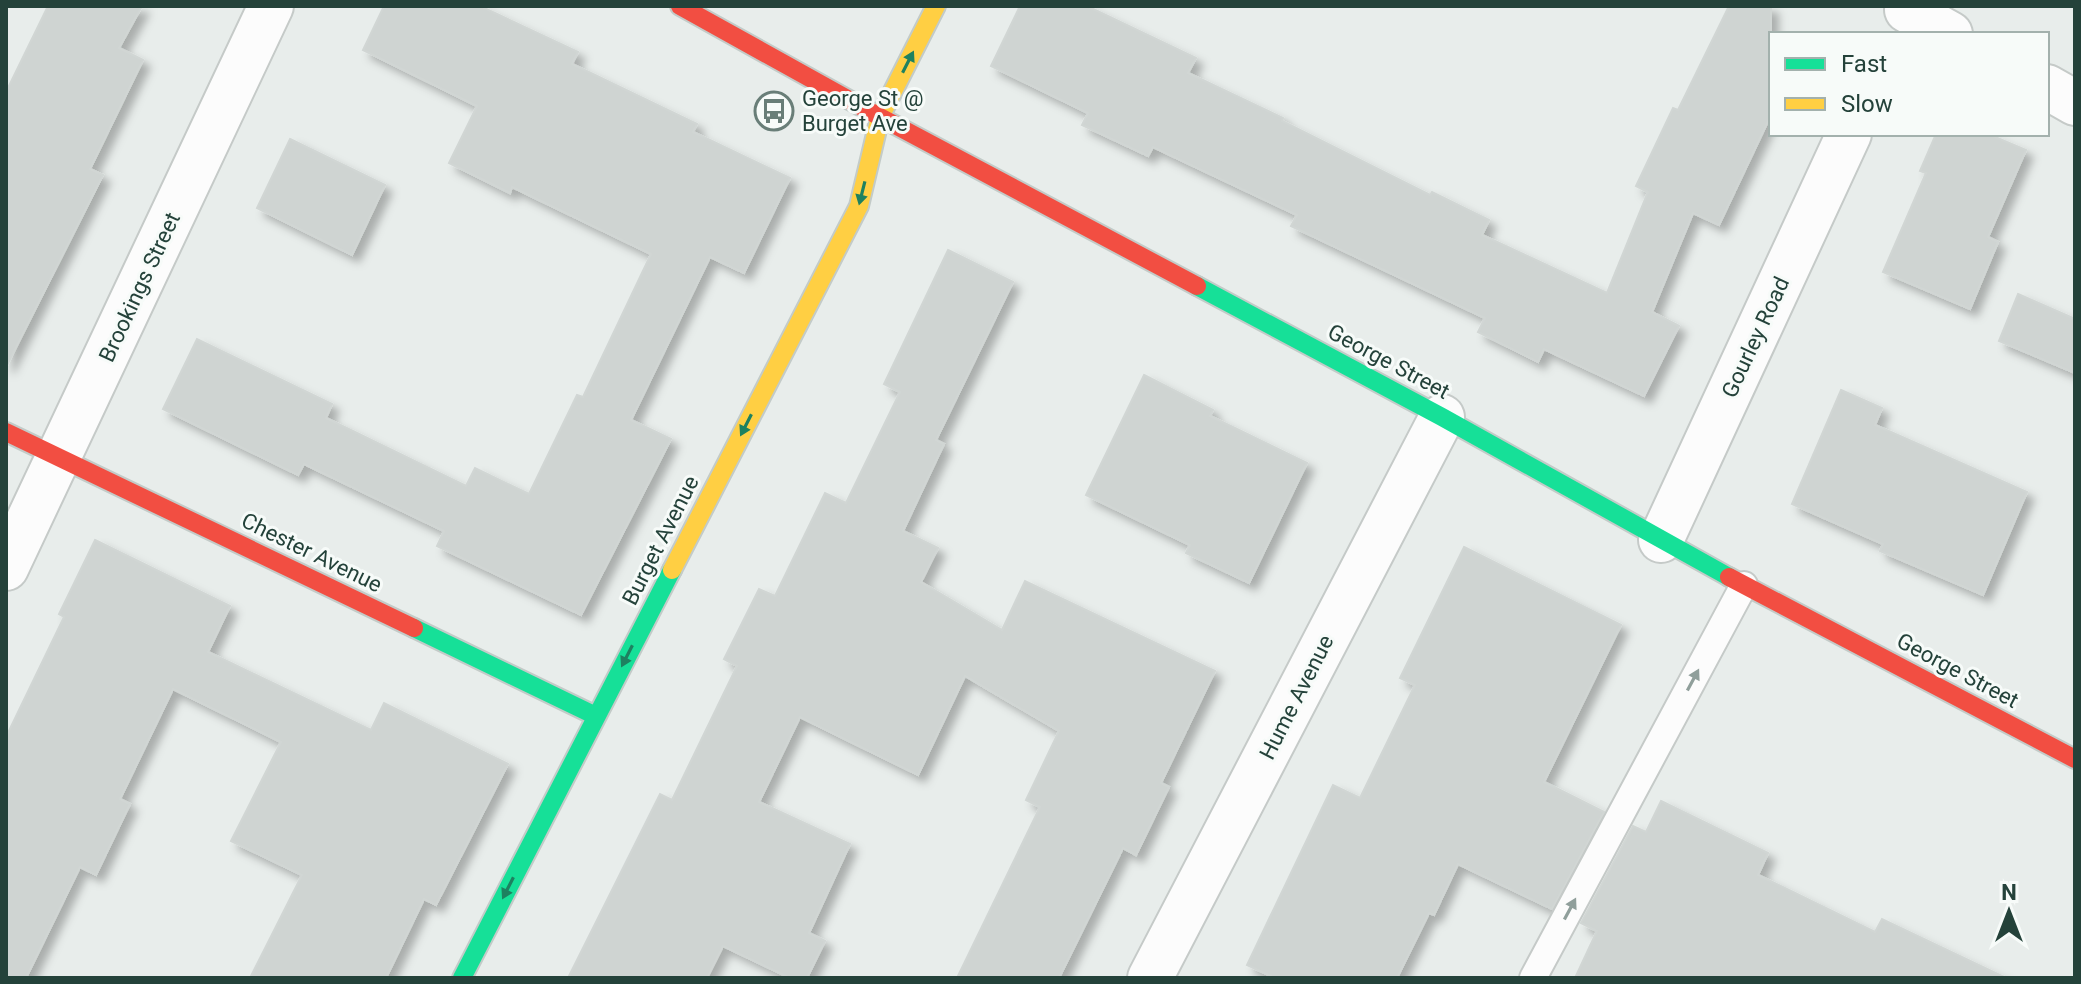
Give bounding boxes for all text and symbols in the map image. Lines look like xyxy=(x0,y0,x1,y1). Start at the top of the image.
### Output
legend xyxy=(1769,32,2049,136)
one-way arrow xyxy=(901,50,915,73)
text: Fast xyxy=(1841,50,1887,78)
place label: George St @ Burget Ave xyxy=(802,86,923,136)
bus stop icon: George St @ Burget Ave xyxy=(753,90,795,132)
text: Slow xyxy=(1841,90,1893,118)
one-way arrow xyxy=(855,181,868,206)
street label: Brookings Street xyxy=(94,209,185,366)
street label: Gourley Road xyxy=(1717,273,1794,402)
street label: George Street xyxy=(1324,319,1454,404)
one-way arrow xyxy=(739,414,753,437)
street label: Burget Avenue xyxy=(617,471,704,609)
street label: Chester Avenue xyxy=(237,508,386,597)
street label: George Street xyxy=(1893,628,2023,713)
street label: Hume Avenue xyxy=(1254,631,1338,764)
one-way arrow xyxy=(620,645,633,668)
one-way arrow xyxy=(1686,669,1700,691)
north arrow xyxy=(1969,872,2049,952)
one-way arrow xyxy=(502,876,515,899)
text: N xyxy=(2001,880,2017,905)
one-way arrow xyxy=(1564,898,1577,921)

